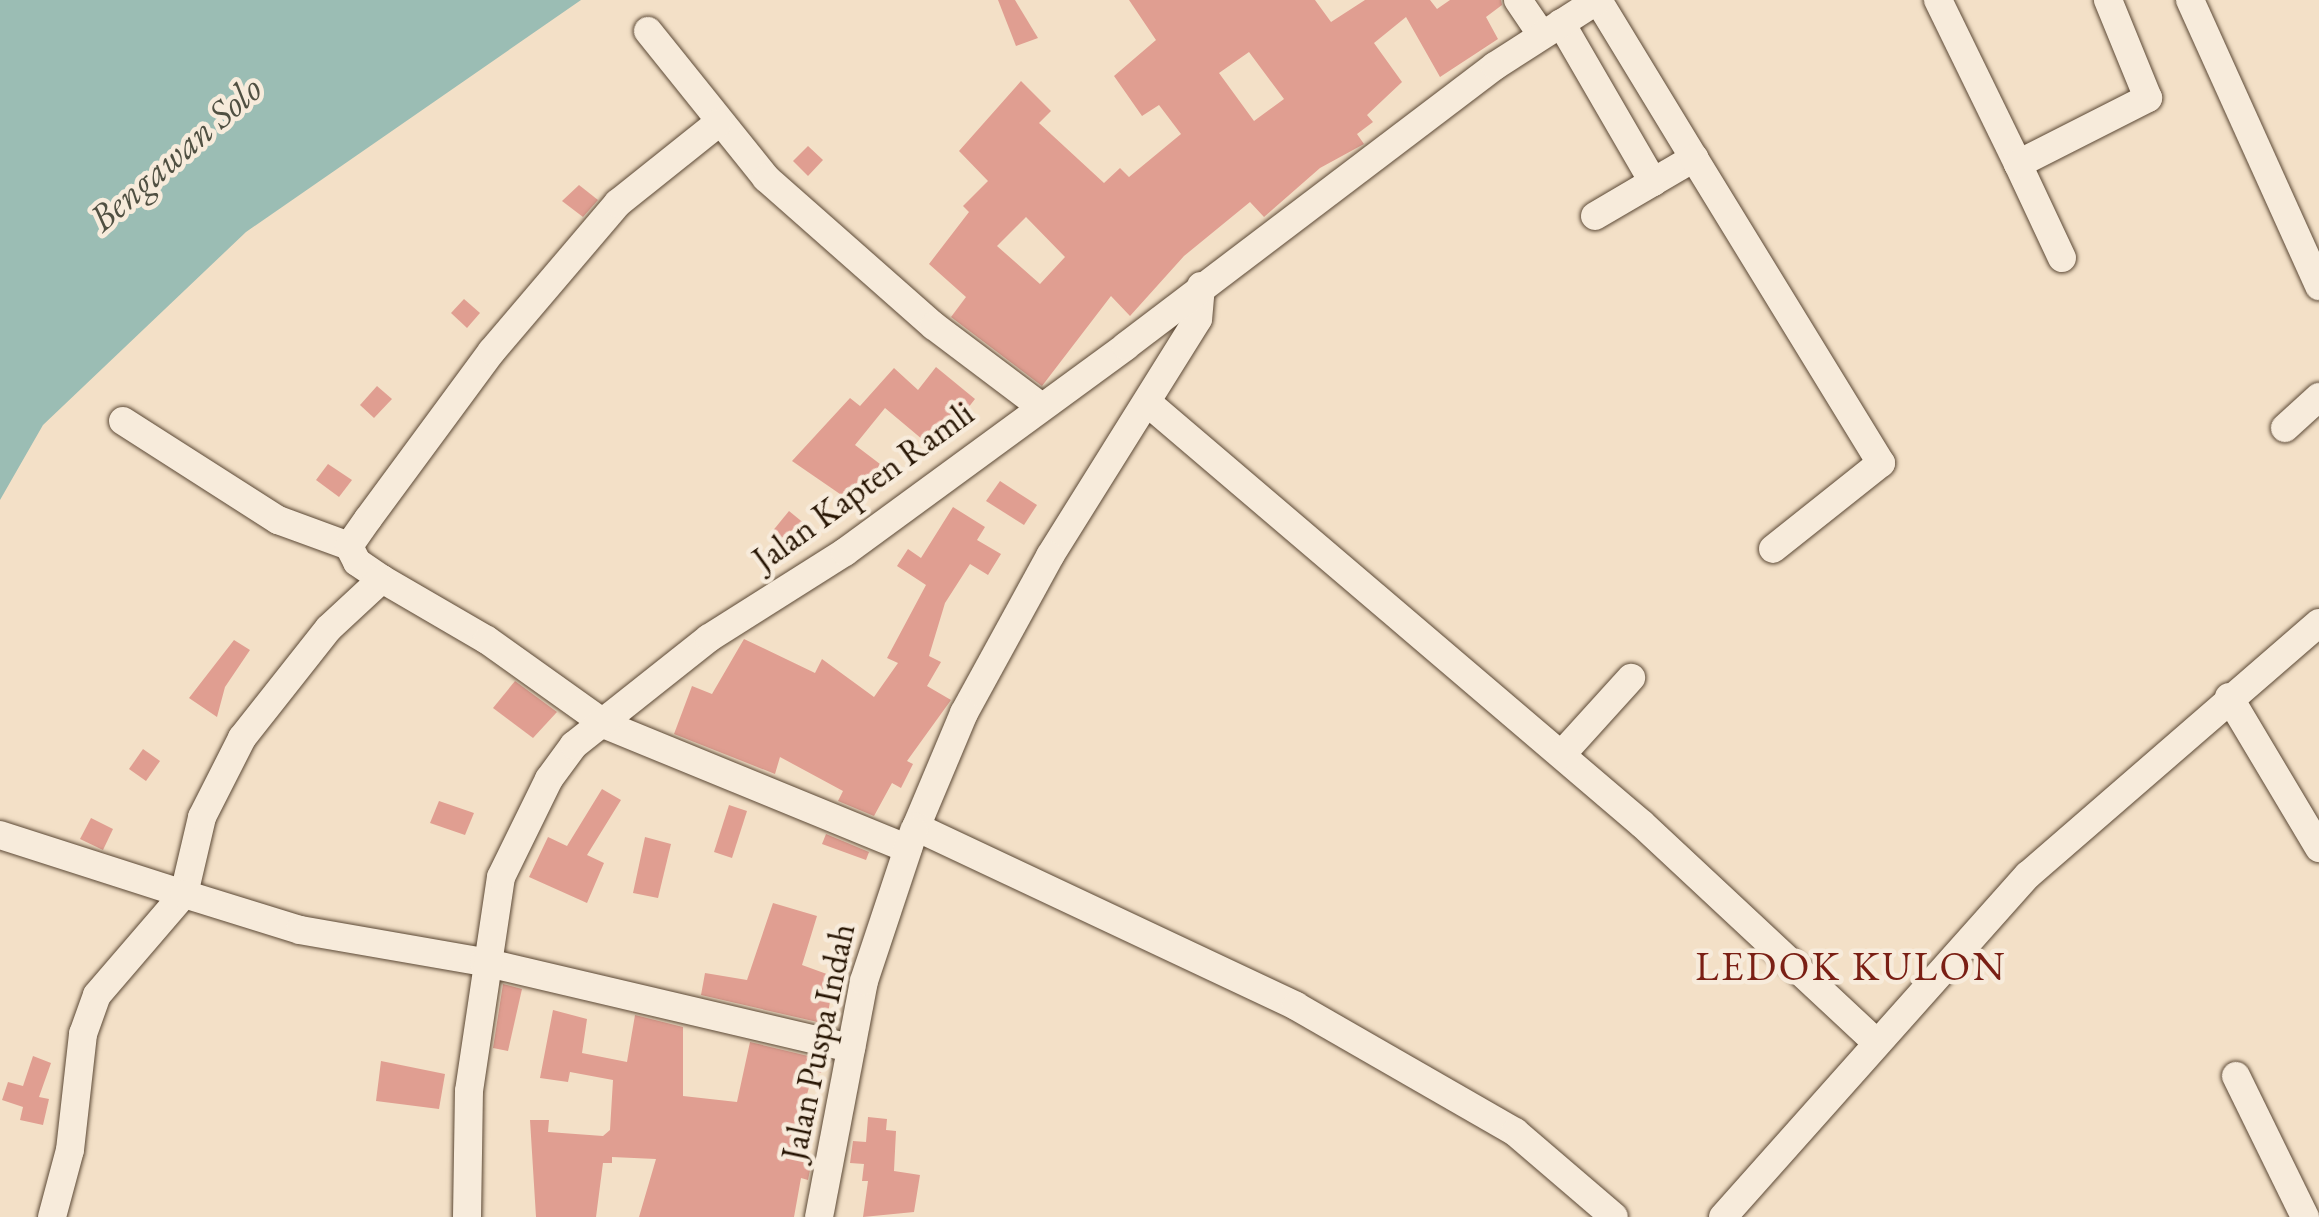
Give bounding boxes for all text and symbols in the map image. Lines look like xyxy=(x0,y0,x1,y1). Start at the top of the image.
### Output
water label: Bengawan Solo xyxy=(79,65,271,241)
street label: Jalan Kapten Ramli xyxy=(744,392,982,580)
street label: Jalan Puspa Indah xyxy=(772,920,864,1164)
district label: LEDOK KULON xyxy=(1695,942,2007,990)

